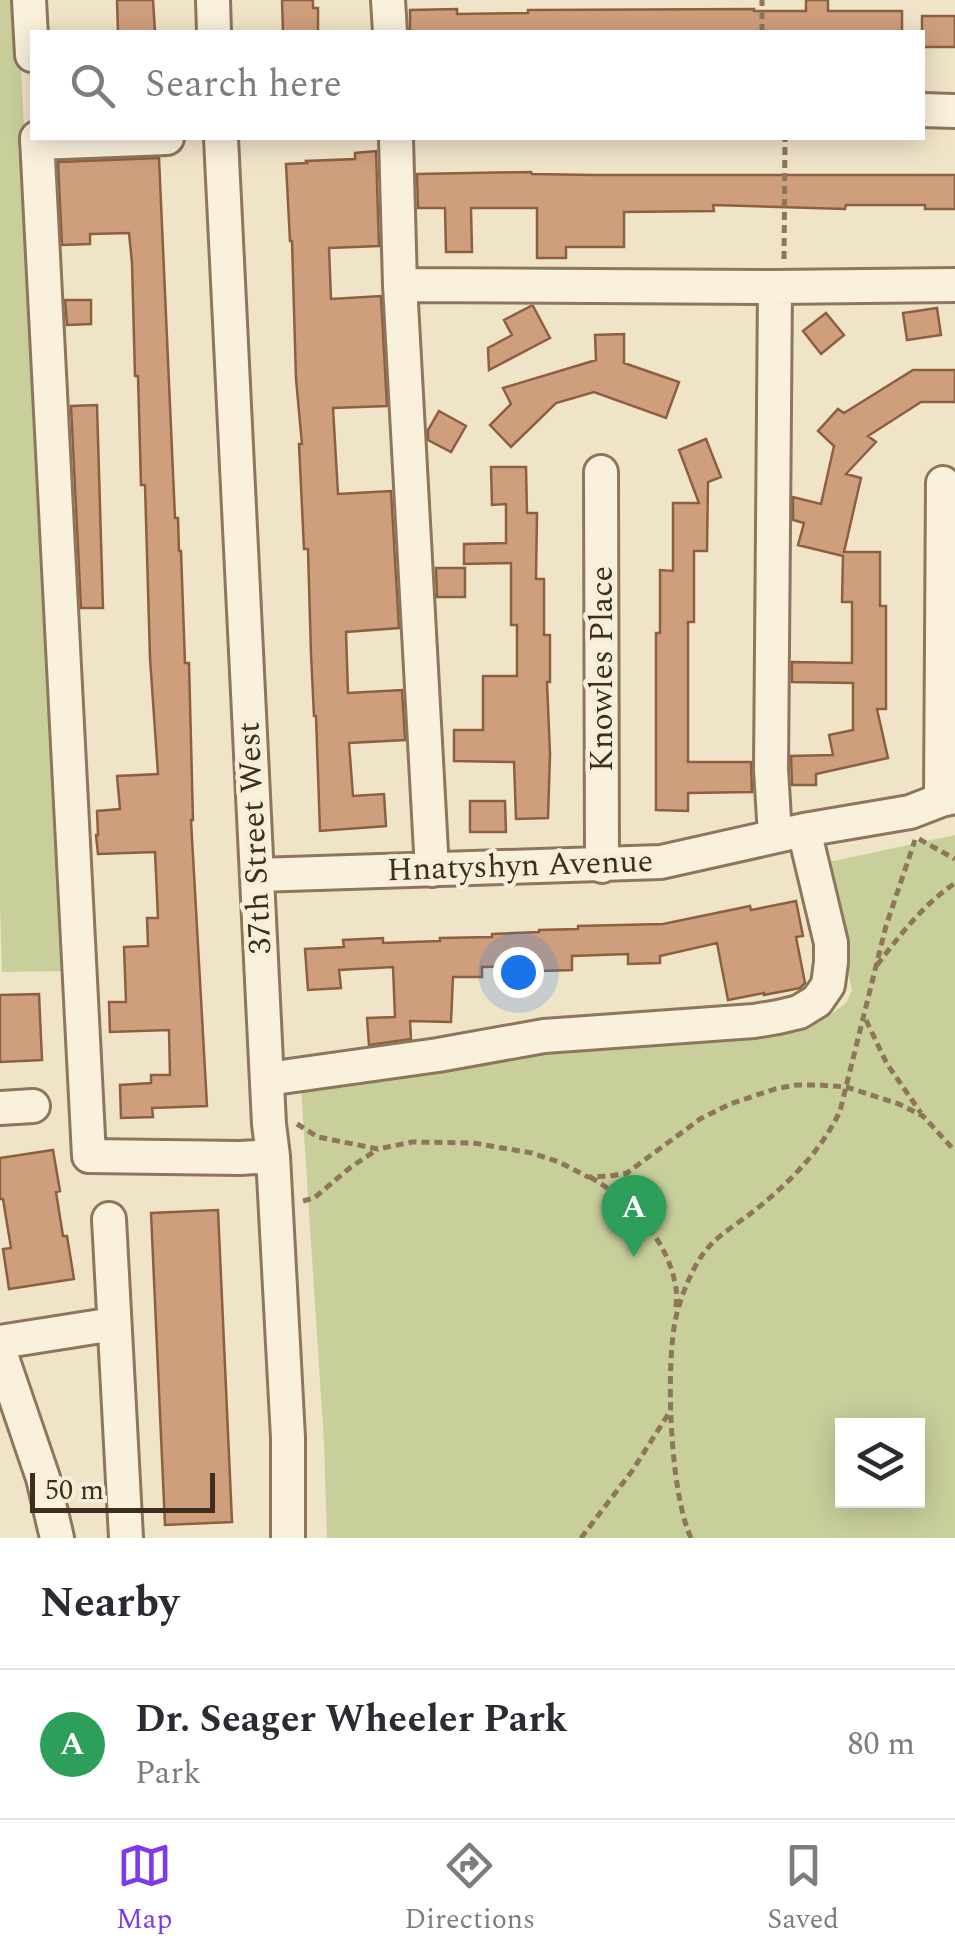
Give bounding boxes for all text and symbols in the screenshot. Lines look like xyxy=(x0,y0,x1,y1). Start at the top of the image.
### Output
search box xyxy=(30,30,925,140)
text: Search here xyxy=(145,56,342,114)
icon: search xyxy=(65,58,120,113)
street label: Knowles Place xyxy=(578,566,627,772)
street label: 37th Street West xyxy=(224,720,286,956)
street label: Hnatyshyn Avenue xyxy=(386,837,654,895)
your location xyxy=(493,947,544,998)
pin: A xyxy=(602,1174,666,1257)
map controls xyxy=(835,1418,925,1508)
button: layers xyxy=(835,1418,925,1508)
scale bar xyxy=(30,1468,215,1512)
text: 50 m xyxy=(45,1469,104,1512)
text: Nearby xyxy=(40,1572,179,1635)
text: Dr. Seager Wheeler Park xyxy=(135,1691,567,1749)
text: A xyxy=(60,1720,85,1769)
text: 80 m xyxy=(847,1720,915,1769)
text: Park xyxy=(135,1749,201,1798)
tab: Map xyxy=(116,1838,172,1941)
tab: Directions xyxy=(404,1838,535,1941)
tab: Saved xyxy=(767,1838,839,1941)

